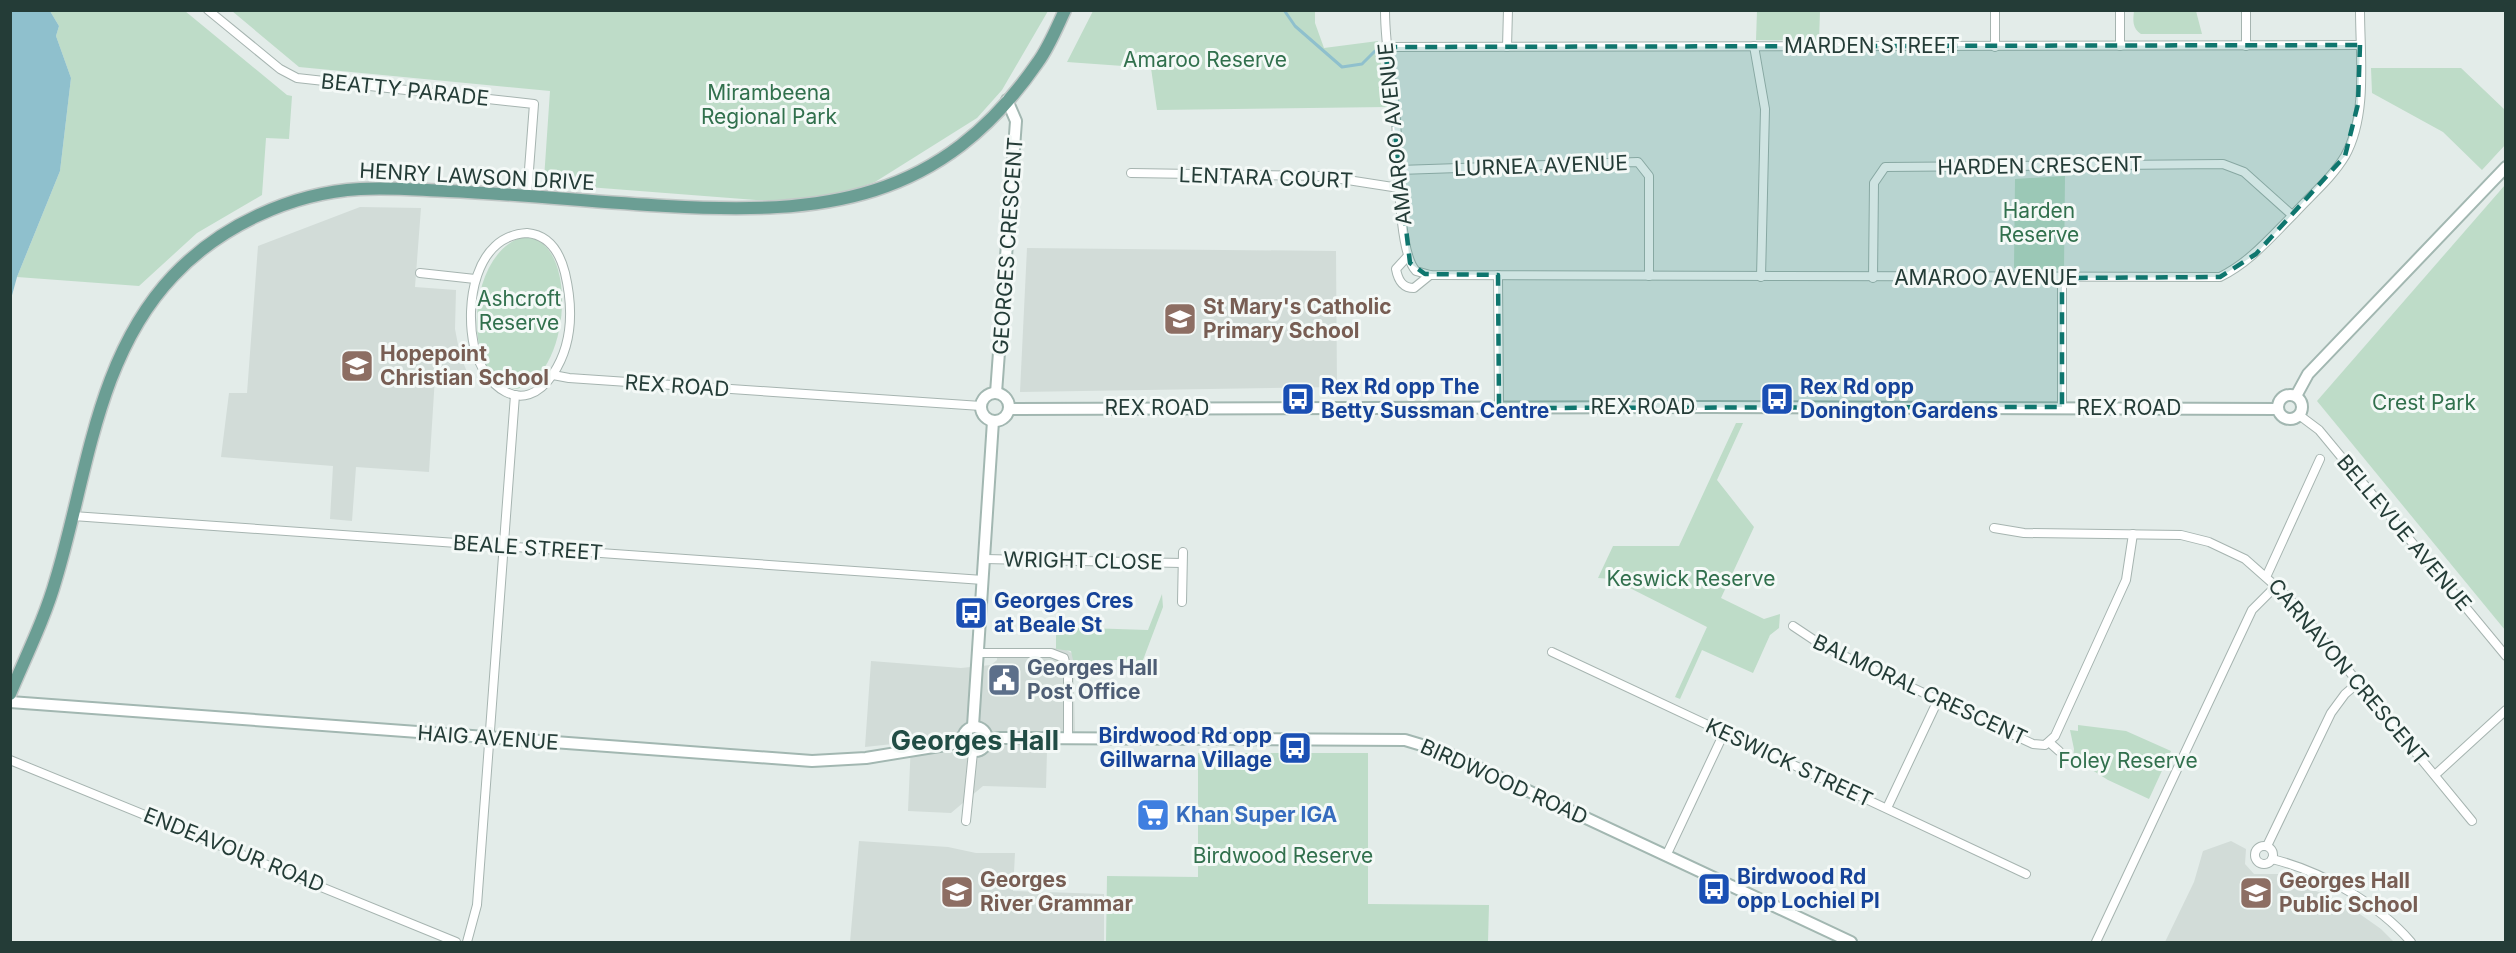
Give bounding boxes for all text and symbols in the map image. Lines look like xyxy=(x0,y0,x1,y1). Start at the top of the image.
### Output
street label: MARDEN STREET xyxy=(1784,33,1960,58)
street label: AMAROO AVENUE xyxy=(1372,41,1417,227)
park label: Amaroo Reserve xyxy=(1123,47,1287,72)
street label: BEATTY PARADE xyxy=(320,68,490,111)
park label: Mirambeena Regional Park xyxy=(701,80,838,129)
street label: GEORGES CRESCENT xyxy=(987,136,1028,355)
street label: LURNEA AVENUE xyxy=(1454,150,1628,181)
street label: HARDEN CRESCENT xyxy=(1937,151,2143,180)
street label: HENRY LAWSON DRIVE xyxy=(359,158,595,195)
street label: LENTARA COURT xyxy=(1178,162,1354,193)
park label: Harden Reserve xyxy=(1999,198,2079,247)
street label: AMAROO AVENUE xyxy=(1894,265,2078,290)
park label: Ashcroft Reserve xyxy=(477,286,561,335)
place label: St Mary's Catholic Primary School xyxy=(1203,294,1392,343)
school or university icon: St Mary's Catholic Primary School xyxy=(1162,301,1198,337)
place label: Hopepoint Christian School xyxy=(380,341,549,390)
school or university icon: Hopepoint Christian School xyxy=(339,348,375,384)
street label: REX ROAD xyxy=(624,369,730,402)
place label: Rex Rd opp The Betty Sussman Centre xyxy=(1321,374,1549,423)
place label: Rex Rd opp Donington Gardens xyxy=(1800,374,1998,423)
bus stop icon: Rex Rd opp The Betty Sussman Centre xyxy=(1280,381,1316,417)
bus stop icon: Rex Rd opp Donington Gardens xyxy=(1759,381,1795,417)
park label: Crest Park xyxy=(2372,390,2476,415)
street label: REX ROAD xyxy=(1591,394,1695,419)
street label: REX ROAD xyxy=(1105,395,1209,420)
street label: REX ROAD xyxy=(2077,395,2181,420)
street label: BELLEVUE AVENUE xyxy=(2332,450,2477,616)
street label: BEALE STREET xyxy=(452,530,604,565)
street label: WRIGHT CLOSE xyxy=(1003,547,1163,574)
park label: Keswick Reserve xyxy=(1607,566,1775,591)
street label: CARNAVON CRESCENT xyxy=(2263,573,2434,770)
place label: Georges Cres at Beale St xyxy=(994,588,1134,637)
bus stop icon: Georges Cres at Beale St xyxy=(953,595,989,631)
street label: BALMORAL CRESCENT xyxy=(1809,629,2031,750)
place label: Georges Hall Post Office xyxy=(1027,655,1158,704)
public building icon: Georges Hall Post Office xyxy=(986,662,1022,698)
street label: KESWICK STREET xyxy=(1702,713,1877,812)
street label: HAIG AVENUE xyxy=(417,720,560,755)
place label: Birdwood Rd opp Gillwarna Village xyxy=(1099,723,1272,772)
district label: Georges Hall xyxy=(891,724,1059,757)
bus stop icon: Birdwood Rd opp Gillwarna Village xyxy=(1277,730,1313,766)
street label: BIRDWOOD ROAD xyxy=(1417,733,1592,830)
park label: Foley Reserve xyxy=(2058,748,2198,773)
supermarket icon: Khan Super IGA xyxy=(1135,797,1171,833)
street label: ENDEAVOUR ROAD xyxy=(140,802,328,897)
place label: Khan Super IGA xyxy=(1176,802,1338,827)
park label: Birdwood Reserve xyxy=(1193,843,1373,868)
place label: Birdwood Rd opp Lochiel Pl xyxy=(1737,864,1880,913)
place label: Georges River Grammar xyxy=(980,867,1133,916)
place label: Georges Hall Public School xyxy=(2279,868,2418,917)
bus stop icon: Birdwood Rd opp Lochiel Pl xyxy=(1696,871,1732,907)
school or university icon: Georges River Grammar xyxy=(939,874,975,910)
school or university icon: Georges Hall Public School xyxy=(2238,875,2274,911)

